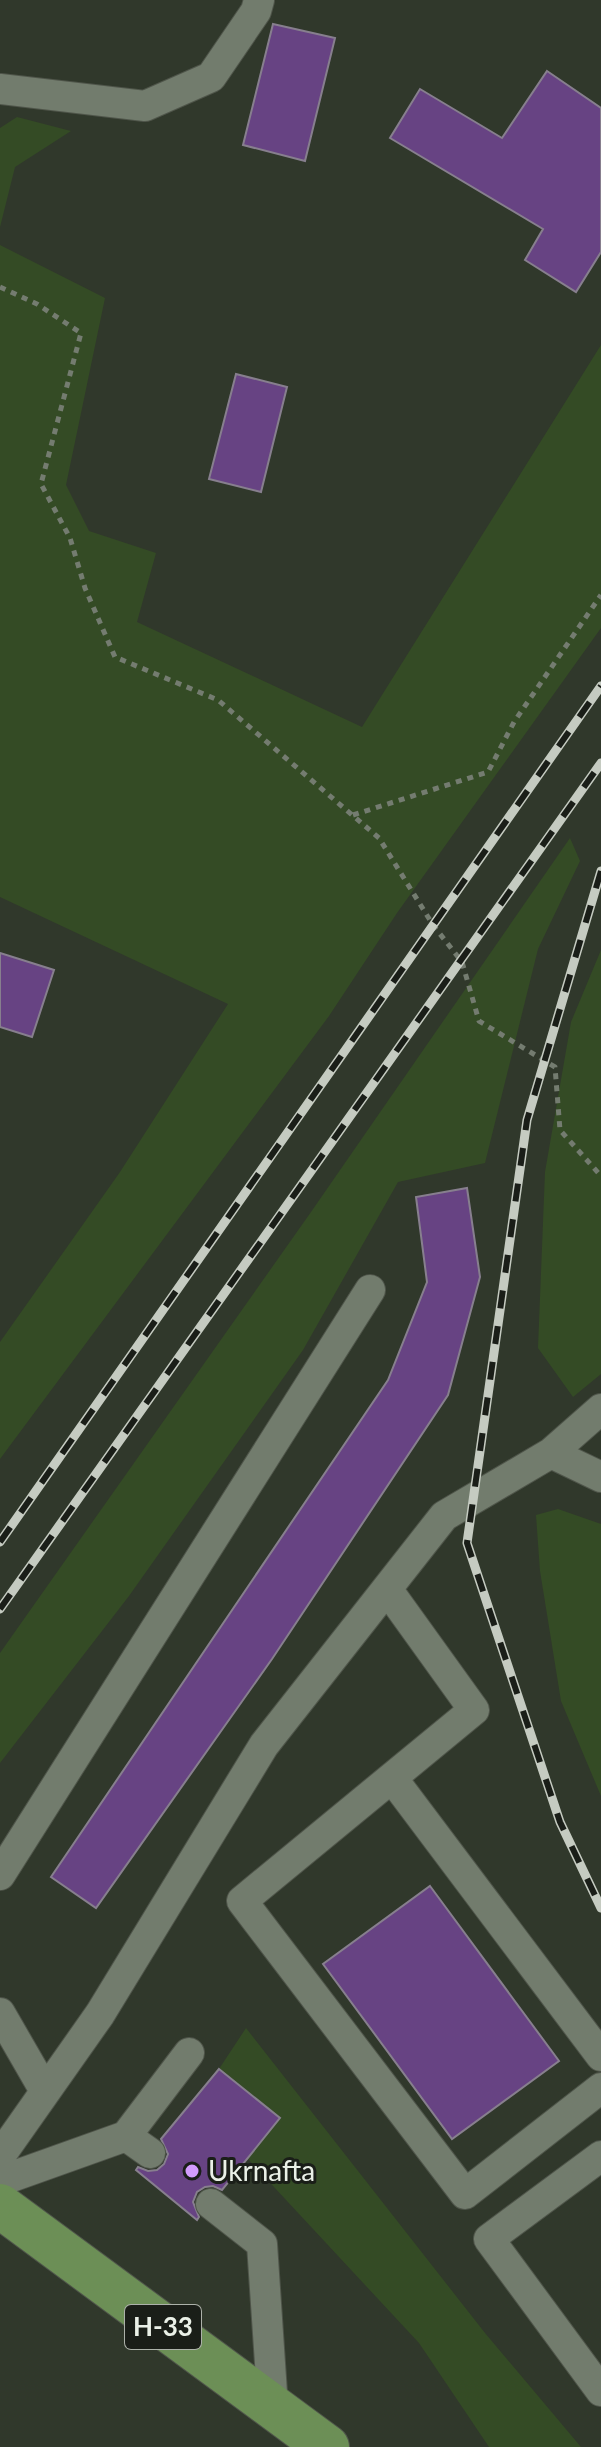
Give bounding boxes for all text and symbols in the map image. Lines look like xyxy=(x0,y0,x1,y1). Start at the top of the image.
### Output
place label: Ukrnafta xyxy=(208,2153,315,2187)
marker: Ukrnafta xyxy=(183,2162,201,2180)
road number: Н-33 xyxy=(125,2305,201,2349)

